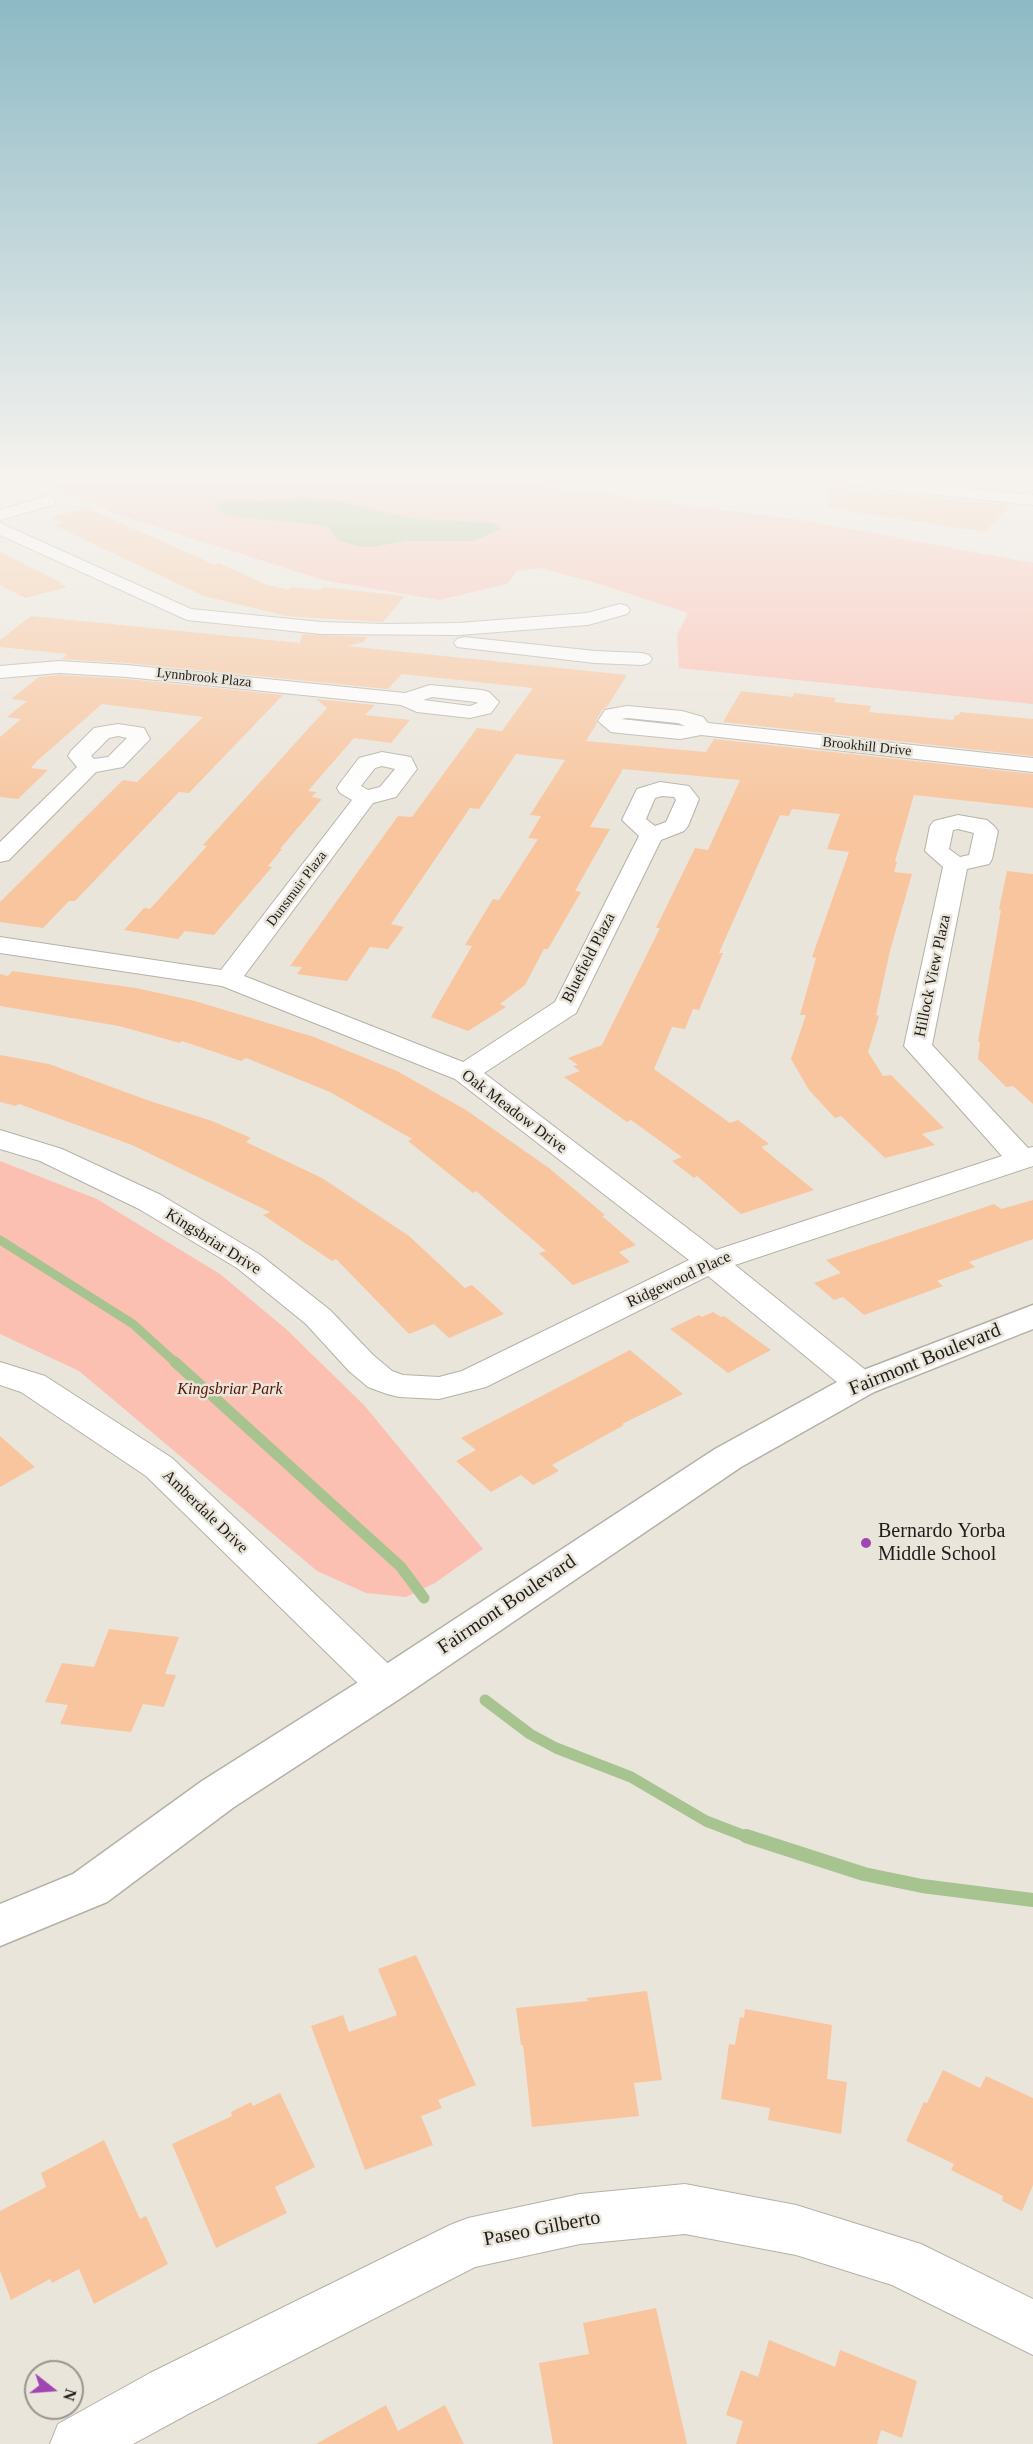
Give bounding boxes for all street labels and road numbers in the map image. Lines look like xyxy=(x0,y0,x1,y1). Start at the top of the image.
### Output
street label: Lynnbrook Plaza xyxy=(156,665,252,691)
street label: Brookhill Drive xyxy=(822,734,912,760)
street label: Dunsmuir Plaza xyxy=(263,848,331,930)
street label: Bluefield Plaza xyxy=(558,910,620,1006)
street label: Hillock View Plaza xyxy=(911,913,955,1039)
street label: Oak Meadow Drive xyxy=(457,1066,571,1158)
street label: Kingsbriar Drive xyxy=(162,1205,264,1279)
street label: Ridgewood Place xyxy=(624,1248,734,1312)
street label: Fairmont Boulevard xyxy=(846,1319,1004,1401)
street label: Amberdale Drive xyxy=(158,1466,252,1558)
street label: Fairmont Boulevard xyxy=(433,1550,581,1660)
street label: Paseo Gilberto xyxy=(482,2206,602,2252)

